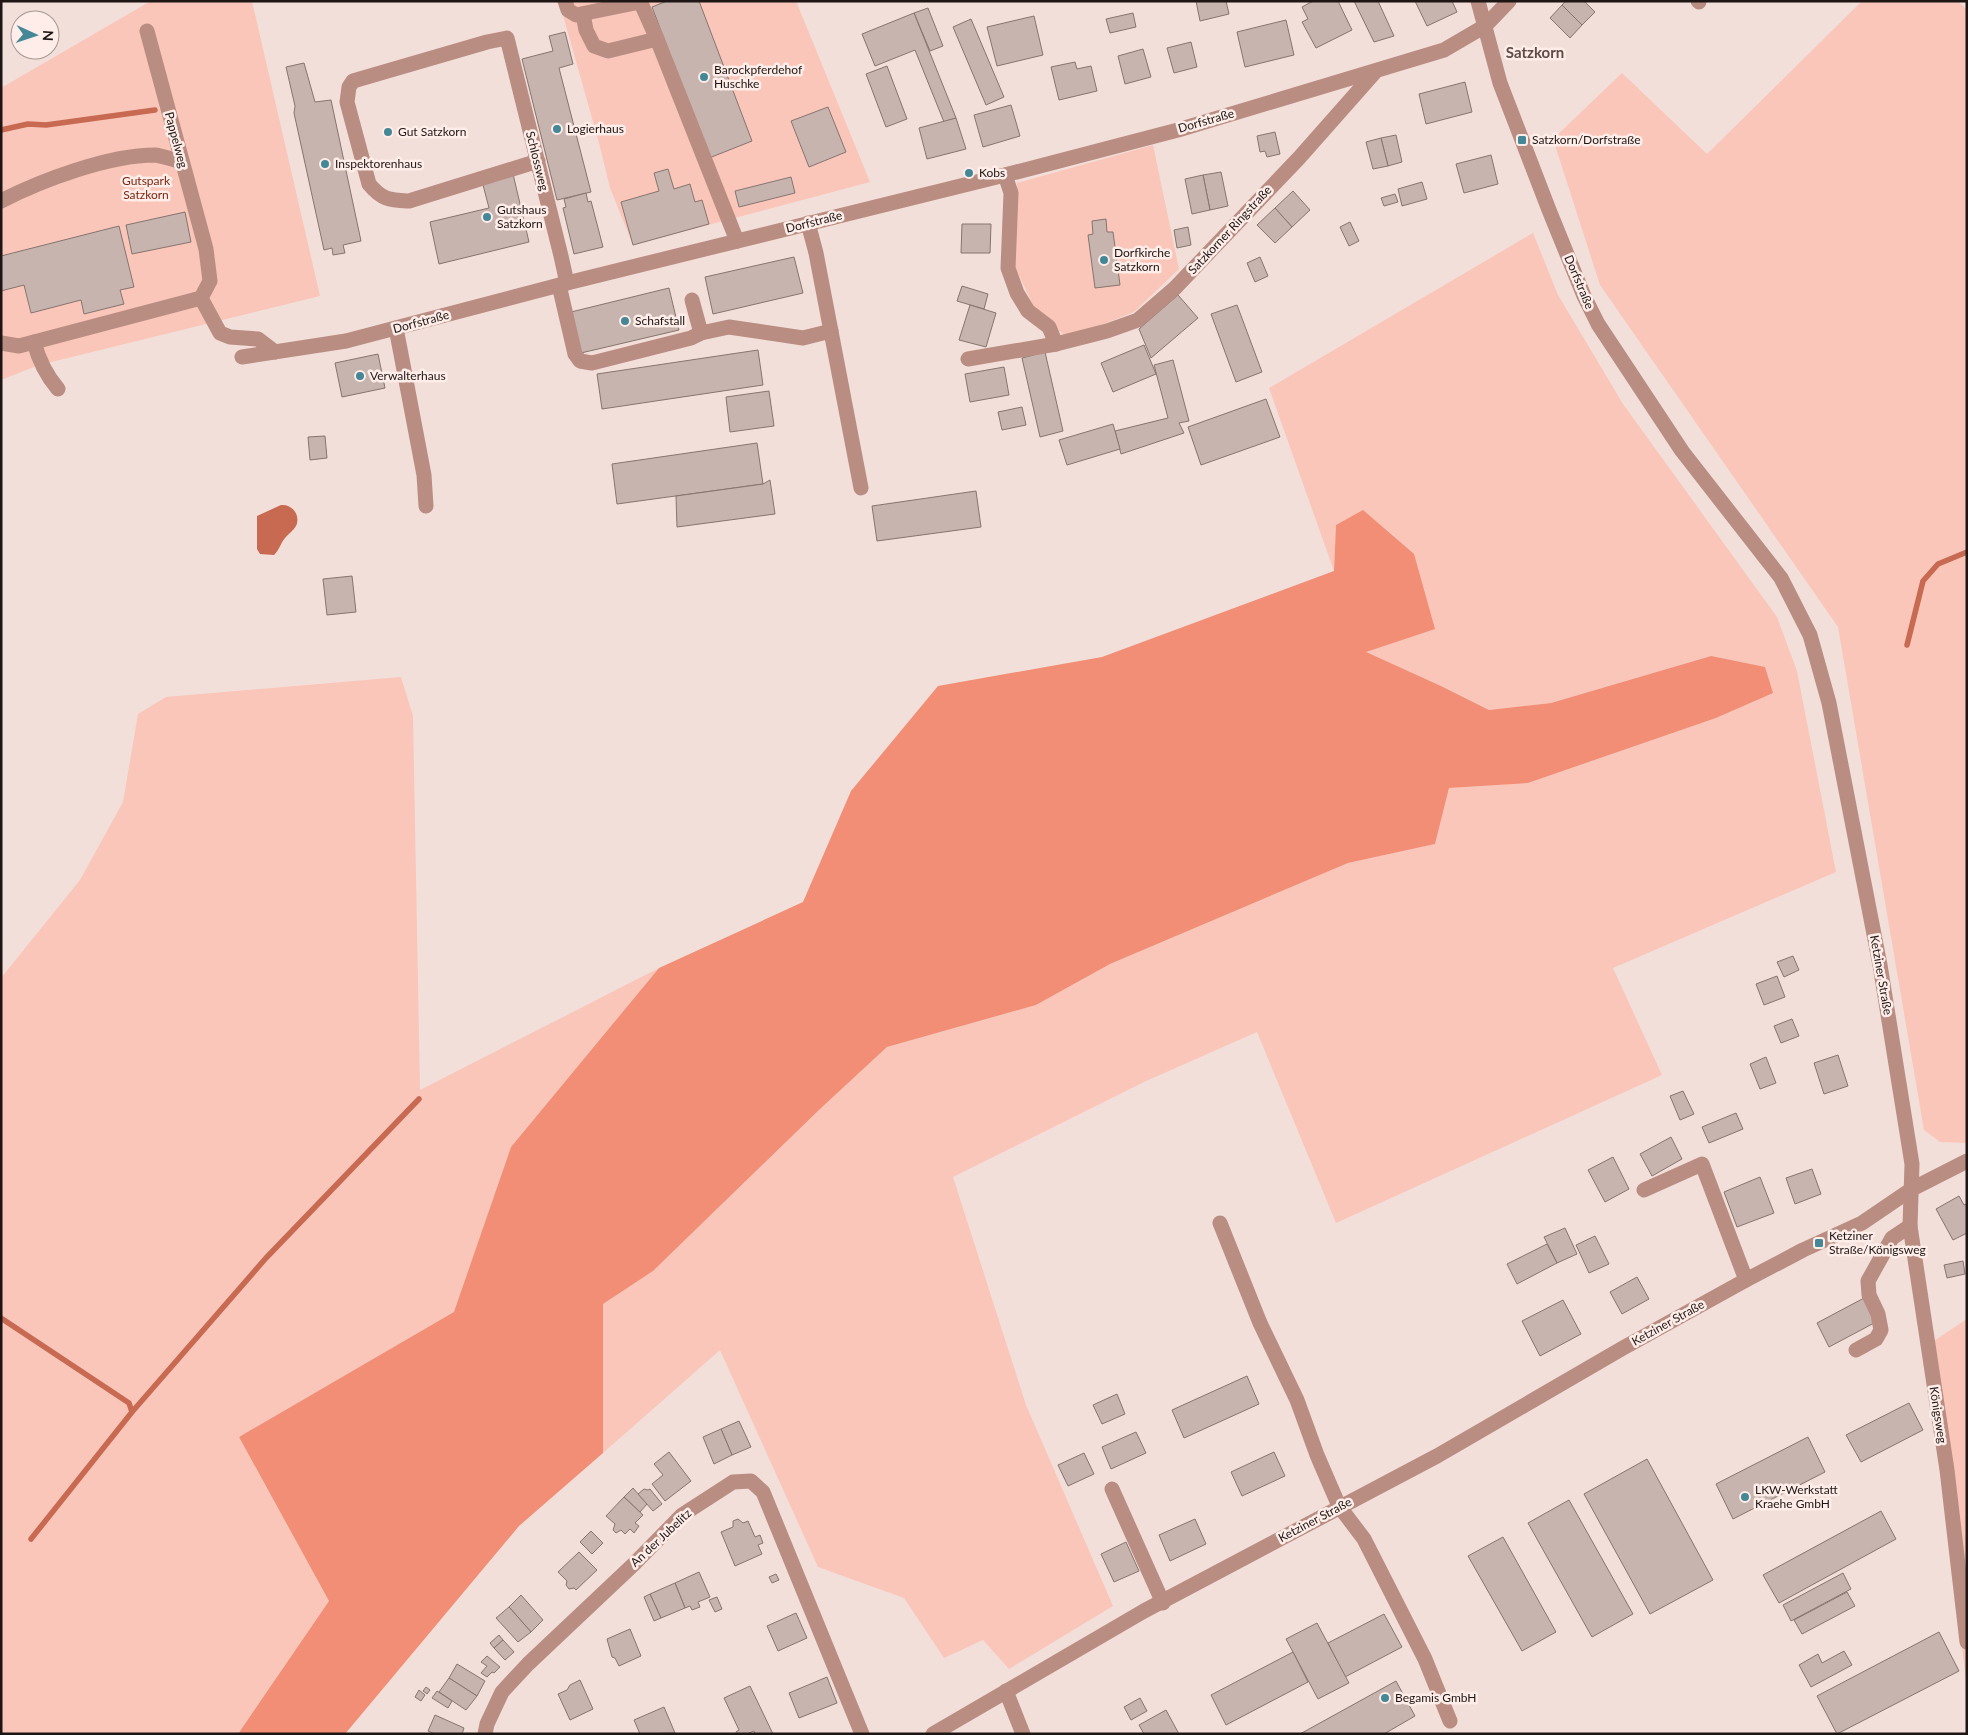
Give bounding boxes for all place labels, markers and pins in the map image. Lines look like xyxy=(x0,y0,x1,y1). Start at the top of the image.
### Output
place label: Barockpferdehof Huschke xyxy=(714,62,803,91)
marker: Barockpferdehof Huschke xyxy=(698,71,710,83)
place label: Logierhaus xyxy=(567,121,624,136)
marker: Logierhaus xyxy=(551,123,563,135)
place label: Gut Satzkorn xyxy=(398,124,466,139)
marker: Gut Satzkorn xyxy=(382,126,394,138)
place label: Satzkorn/Dorfstraße xyxy=(1532,132,1641,147)
marker: Satzkorn/Dorfstraße xyxy=(1516,134,1528,146)
place label: Inspektorenhaus xyxy=(335,156,422,171)
marker: Inspektorenhaus xyxy=(319,158,331,170)
place label: Kobs xyxy=(979,165,1005,180)
marker: Kobs xyxy=(963,167,975,179)
place label: Gutshaus Satzkorn xyxy=(497,202,546,231)
marker: Gutshaus Satzkorn xyxy=(481,211,493,223)
place label: Dorfkirche Satzkorn xyxy=(1114,245,1170,274)
marker: Dorfkirche Satzkorn xyxy=(1098,254,1110,266)
place label: Schafstall xyxy=(635,313,685,328)
marker: Schafstall xyxy=(619,315,631,327)
place label: Verwalterhaus xyxy=(370,368,446,383)
marker: Verwalterhaus xyxy=(354,370,366,382)
place label: Ketziner Straße/Königsweg xyxy=(1829,1228,1926,1257)
marker: Ketziner Straße/Königsweg xyxy=(1813,1237,1825,1249)
place label: LKW-Werkstatt Kraehe GmbH xyxy=(1755,1482,1839,1511)
marker: LKW-Werkstatt Kraehe GmbH xyxy=(1739,1491,1751,1503)
place label: Begamis GmbH xyxy=(1395,1690,1476,1705)
marker: Begamis GmbH xyxy=(1379,1692,1391,1704)

